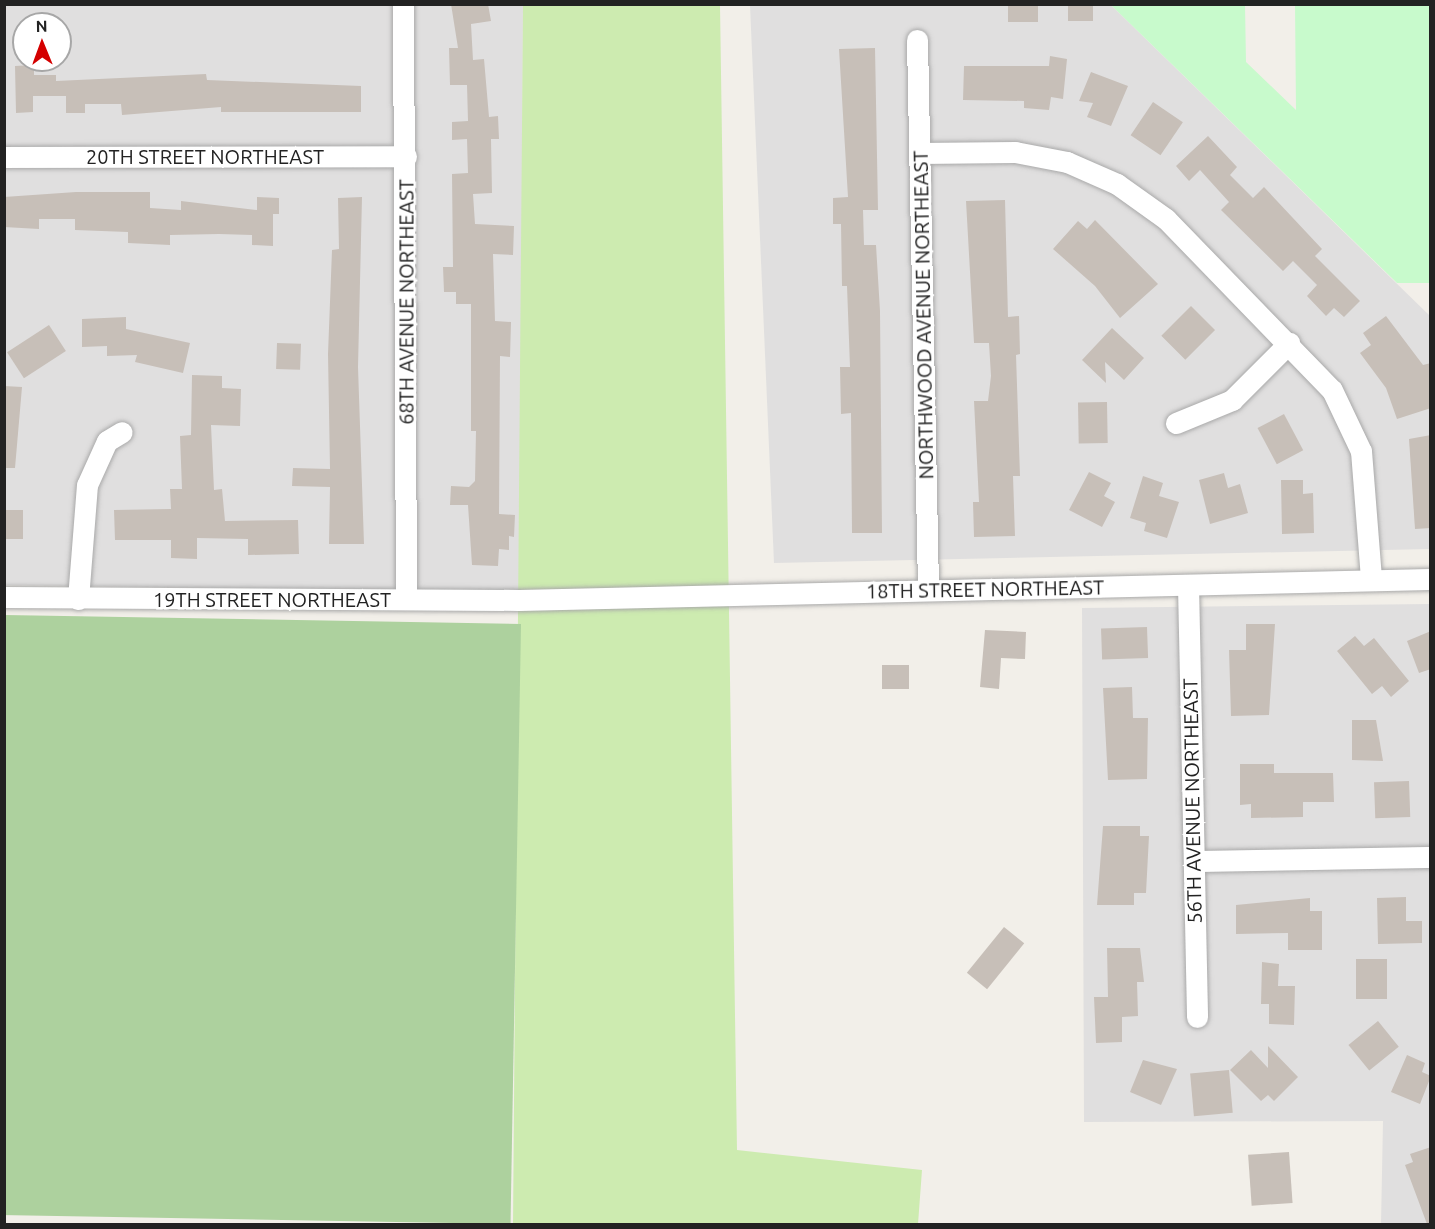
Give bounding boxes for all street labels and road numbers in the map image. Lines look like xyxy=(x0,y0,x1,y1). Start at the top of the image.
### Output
street label: 20TH STREET NORTHEAST xyxy=(86,144,324,168)
street label: NORTHWOOD AVENUE NORTHEAST xyxy=(908,150,938,480)
street label: 68TH AVENUE NORTHEAST xyxy=(394,179,418,425)
street label: 18TH STREET NORTHEAST xyxy=(866,575,1104,603)
street label: 19TH STREET NORTHEAST xyxy=(153,587,391,611)
street label: 56TH AVENUE NORTHEAST xyxy=(1178,678,1206,924)

